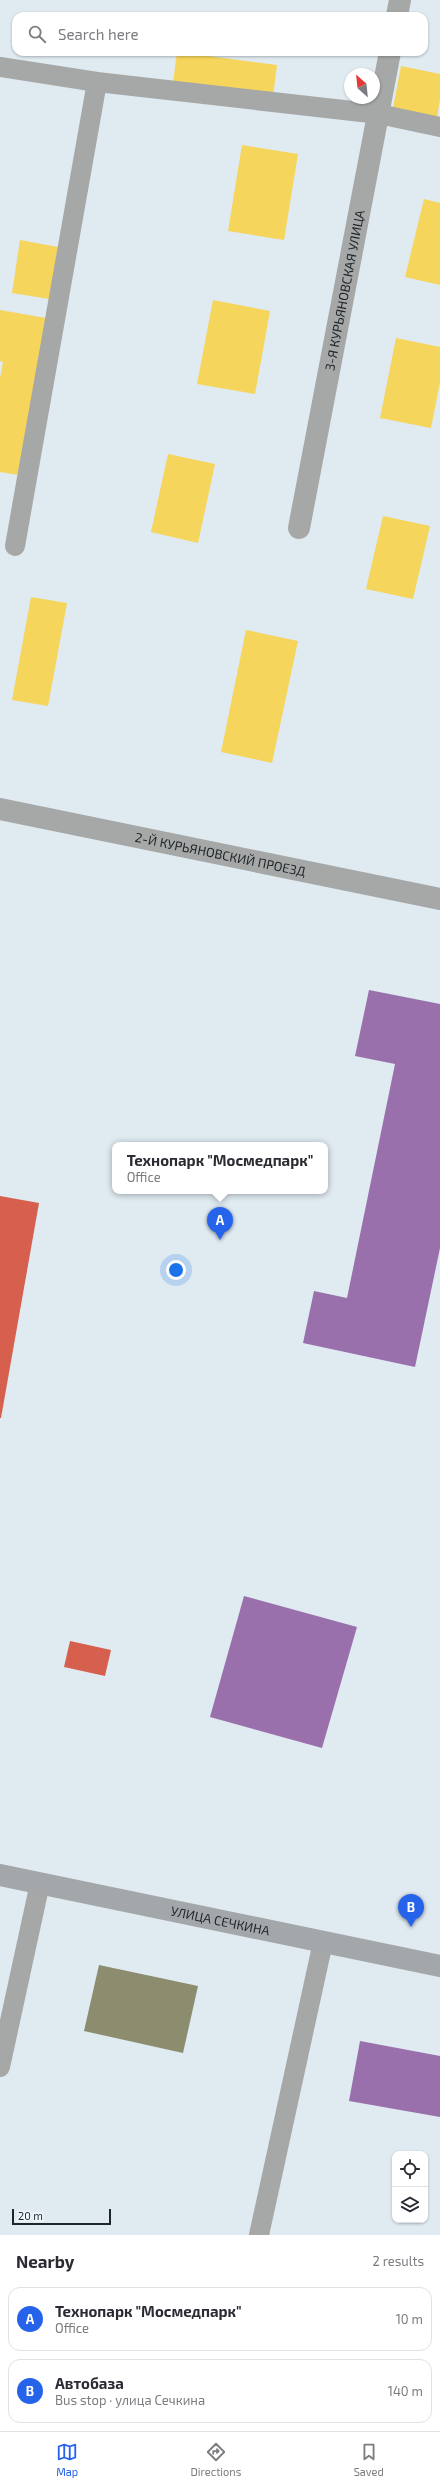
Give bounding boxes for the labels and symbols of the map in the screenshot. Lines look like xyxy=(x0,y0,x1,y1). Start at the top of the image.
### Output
north arrow xyxy=(344,68,380,104)
street label: 3-Я КУРЬЯНОВСКАЯ УЛИЦА xyxy=(321,209,368,372)
street label: 2-Й КУРЬЯНОВСКИЙ ПРОЕЗД xyxy=(134,829,307,879)
pin: A xyxy=(207,1207,233,1240)
your location xyxy=(166,1260,186,1280)
pin: B xyxy=(398,1894,424,1927)
street label: УЛИЦА СЕЧКИНА xyxy=(169,1903,271,1939)
scale bar xyxy=(12,2207,111,2226)

